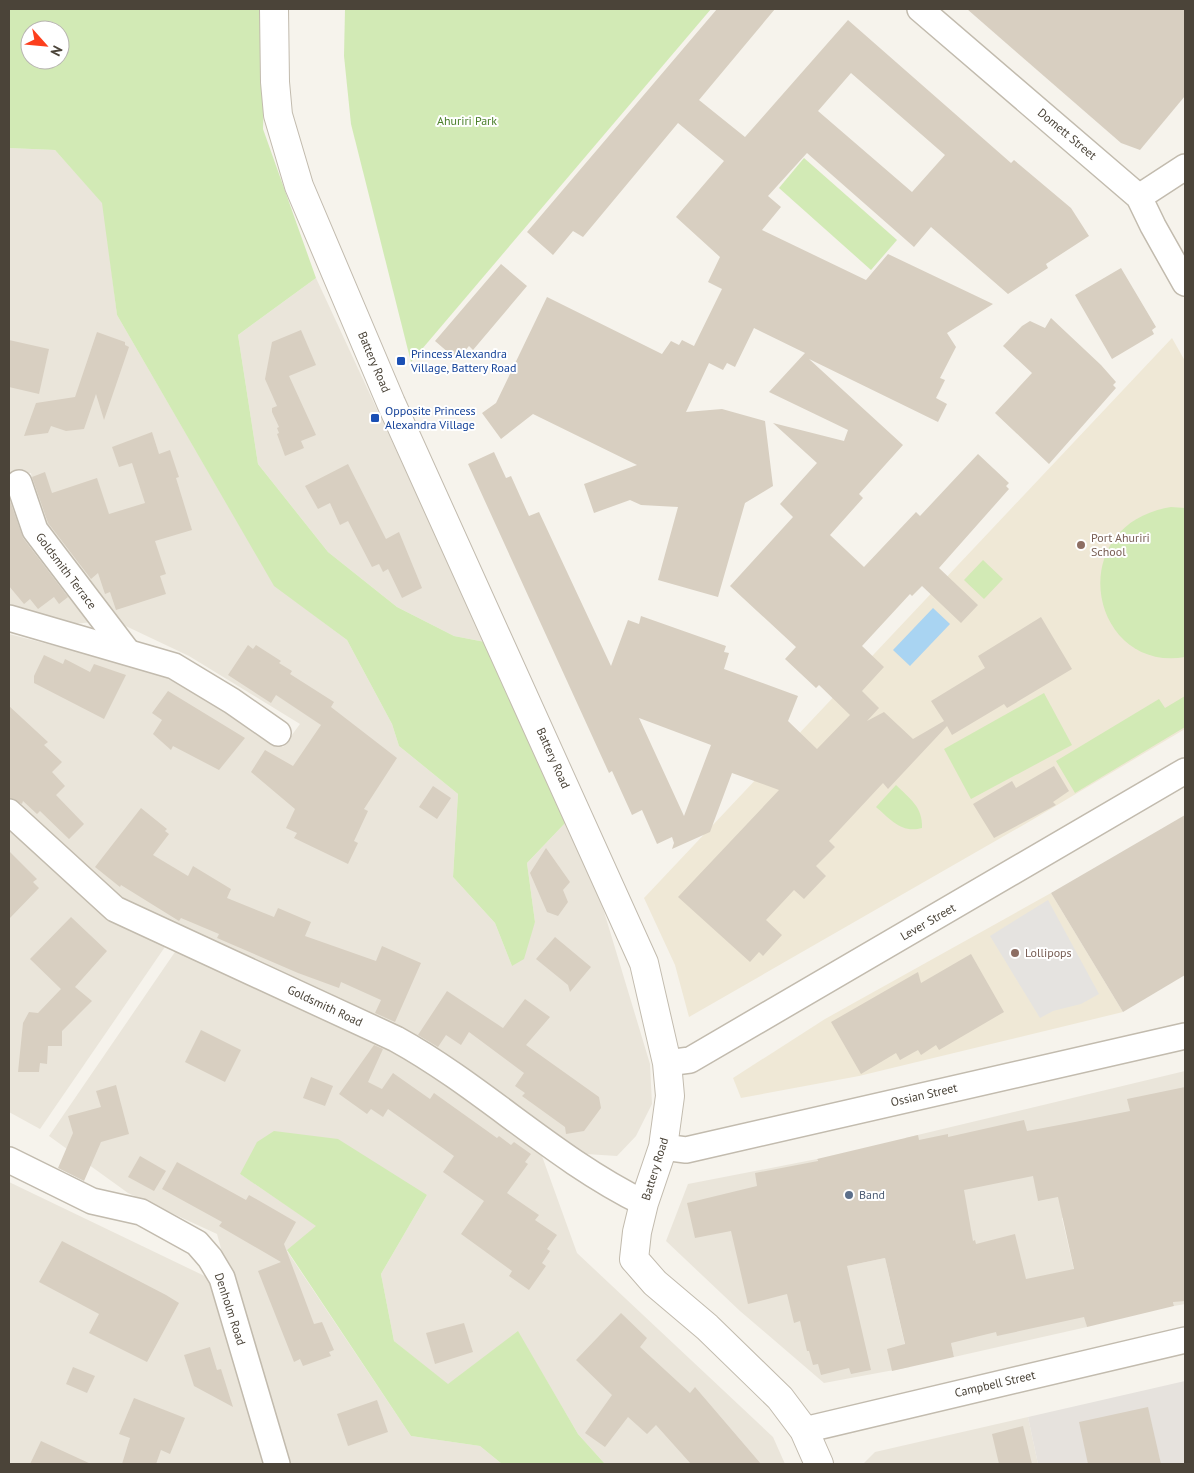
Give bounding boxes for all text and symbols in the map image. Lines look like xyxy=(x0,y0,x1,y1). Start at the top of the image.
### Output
north arrow xyxy=(20,20,70,70)
text: N xyxy=(46,43,67,59)
street label: Domett Street xyxy=(1035,105,1100,163)
park label: Ahuriri Park xyxy=(437,113,497,128)
street label: Battery Road xyxy=(355,329,394,395)
place label: Princess Alexandra Village, Battery Road xyxy=(410,346,516,375)
marker: Princess Alexandra Village, Battery Road xyxy=(395,355,407,367)
place label: Opposite Princess Alexandra Village xyxy=(385,403,476,432)
marker: Opposite Princess Alexandra Village xyxy=(369,412,381,424)
street label: Goldsmith Terrace xyxy=(33,530,100,612)
place label: Port Ahuriri School xyxy=(1091,530,1150,559)
marker: Port Ahuriri School xyxy=(1075,539,1087,551)
street label: Battery Road xyxy=(533,725,574,791)
street label: Lever Street xyxy=(898,900,958,943)
place label: Lollipops xyxy=(1025,945,1072,960)
marker: Lollipops xyxy=(1009,947,1021,959)
street label: Goldsmith Road xyxy=(285,982,365,1029)
street label: Ossian Street xyxy=(889,1080,959,1109)
street label: Battery Road xyxy=(638,1136,671,1202)
place label: Band xyxy=(859,1187,885,1202)
marker: Band xyxy=(843,1189,855,1201)
street label: Denholm Road xyxy=(212,1271,249,1347)
street label: Campbell Street xyxy=(953,1367,1037,1400)

